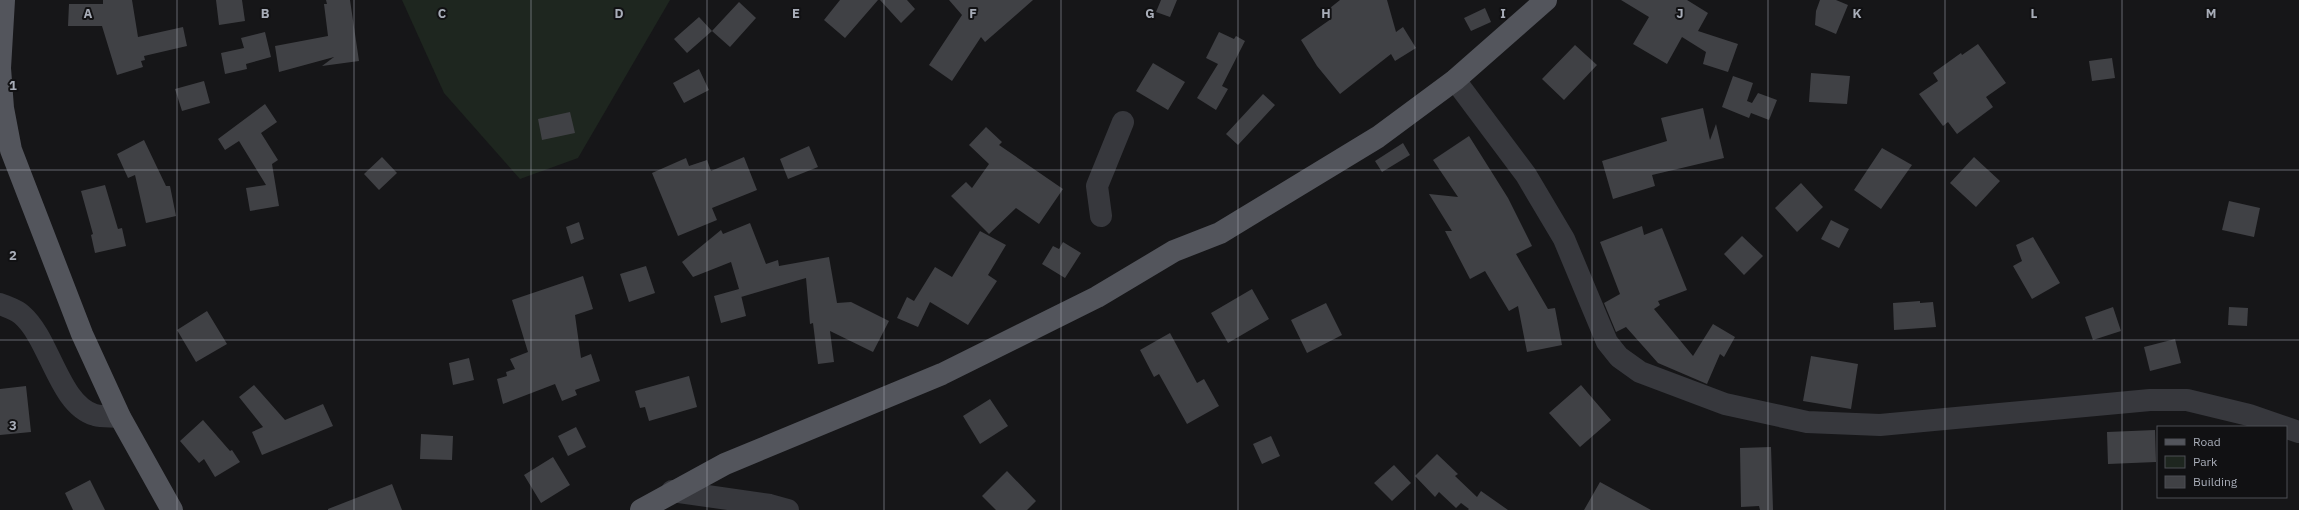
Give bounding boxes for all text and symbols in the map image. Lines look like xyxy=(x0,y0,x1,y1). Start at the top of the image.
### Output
text: A xyxy=(84,5,93,22)
text: B xyxy=(261,5,270,22)
text: C xyxy=(438,5,447,22)
text: D xyxy=(614,5,624,22)
text: E xyxy=(792,5,800,22)
text: F xyxy=(969,5,977,22)
text: G xyxy=(1145,5,1155,22)
text: H xyxy=(1321,5,1331,22)
text: I xyxy=(1500,5,1506,22)
text: J xyxy=(1676,5,1684,22)
text: K xyxy=(1852,5,1862,22)
text: L xyxy=(2031,5,2038,22)
text: M xyxy=(2206,5,2216,22)
text: 1 xyxy=(9,77,17,94)
text: 2 xyxy=(9,247,17,264)
text: 3 xyxy=(9,417,17,434)
legend xyxy=(2157,426,2287,498)
text: Road xyxy=(2193,434,2221,449)
text: Park xyxy=(2193,454,2218,469)
text: Building xyxy=(2193,474,2238,489)

